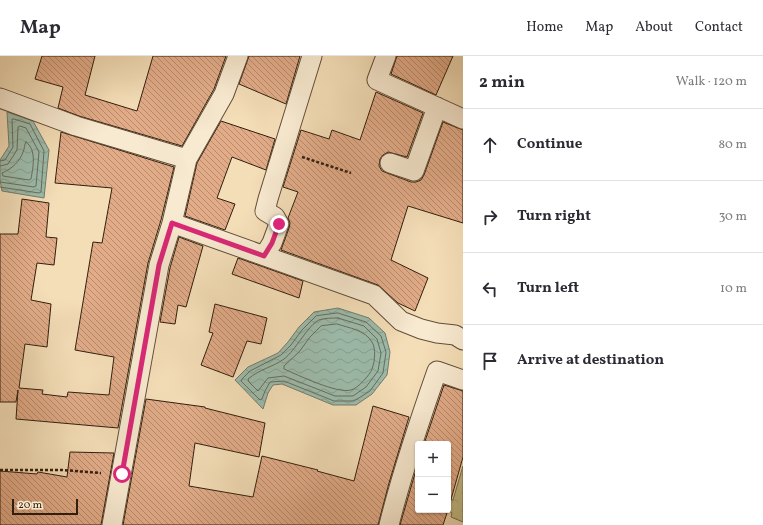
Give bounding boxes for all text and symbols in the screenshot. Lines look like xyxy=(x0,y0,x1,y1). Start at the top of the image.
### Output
text: Map xyxy=(20,15,61,41)
text: Home xyxy=(526,18,563,37)
text: Map xyxy=(585,18,613,37)
text: About xyxy=(635,18,673,37)
text: Contact xyxy=(695,18,743,37)
text: 2 min xyxy=(479,71,525,94)
text: Walk · 120 m xyxy=(676,73,747,91)
icon: ahead xyxy=(479,134,501,156)
text: Continue xyxy=(517,134,582,155)
text: 80 m xyxy=(718,136,747,154)
icon: right xyxy=(479,206,501,228)
text: Turn right xyxy=(517,206,591,227)
text: 30 m xyxy=(719,208,747,226)
route end xyxy=(270,215,288,233)
icon: left xyxy=(479,278,501,300)
text: Turn left xyxy=(517,278,579,299)
text: 10 m xyxy=(720,280,747,298)
icon: arrive xyxy=(479,350,501,372)
text: Arrive at destination xyxy=(517,350,664,371)
map controls xyxy=(415,441,451,513)
button: + xyxy=(415,441,451,477)
route start xyxy=(113,465,131,483)
button: − xyxy=(415,477,451,513)
scale bar xyxy=(12,497,78,516)
text: 20 m xyxy=(18,498,42,513)

